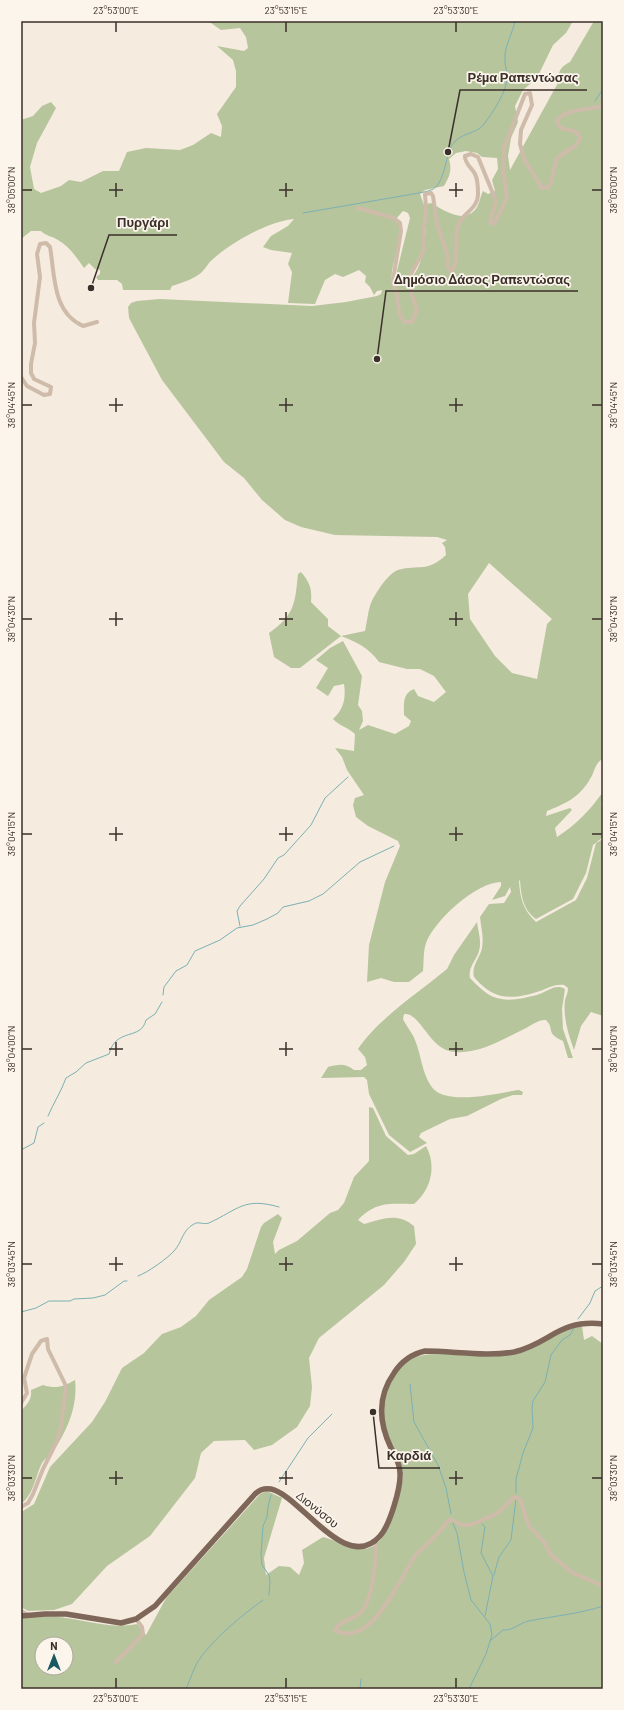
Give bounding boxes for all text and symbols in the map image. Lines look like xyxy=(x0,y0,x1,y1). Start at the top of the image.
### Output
text: 23°53'00"E xyxy=(93,4,139,16)
text: 23°53'15"E xyxy=(264,4,308,16)
text: 23°53'30"E xyxy=(433,4,479,16)
callout: Ρέμα Ραπεντώσας xyxy=(460,65,587,90)
text: Ρέμα Ραπεντώσας xyxy=(467,69,579,85)
text: 38°05'00"N xyxy=(5,167,17,213)
text: 38°05'00"N xyxy=(607,167,619,213)
callout: Πυργάρι xyxy=(109,210,177,235)
text: Πυργάρι xyxy=(117,214,169,230)
callout: Δημόσιο Δάσος Ραπεντώσας xyxy=(386,266,578,291)
text: Δημόσιο Δάσος Ραπεντώσας xyxy=(394,271,570,287)
text: 38°04'45"N xyxy=(5,382,17,428)
text: 38°04'45"N xyxy=(607,382,619,428)
text: 38°04'30"N xyxy=(5,596,17,642)
text: 38°04'30"N xyxy=(607,596,619,642)
text: 38°04'15"N xyxy=(5,812,17,856)
text: 38°04'15"N xyxy=(607,812,619,856)
text: 38°04'00"N xyxy=(5,1025,17,1073)
text: 38°04'00"N xyxy=(607,1025,619,1073)
text: 38°03'45"N xyxy=(5,1241,17,1287)
text: 38°03'45"N xyxy=(607,1241,619,1287)
callout: Καρδιά xyxy=(379,1443,440,1468)
text: Καρδιά xyxy=(387,1447,431,1463)
text: 38°03'30"N xyxy=(5,1455,17,1501)
text: 38°03'30"N xyxy=(607,1455,619,1501)
street label: Διονύσου xyxy=(294,1488,342,1530)
north arrow xyxy=(34,1636,74,1676)
text: N xyxy=(50,1639,58,1652)
text: 23°53'00"E xyxy=(93,1692,139,1704)
text: 23°53'15"E xyxy=(264,1692,308,1704)
text: 23°53'30"E xyxy=(433,1692,479,1704)

